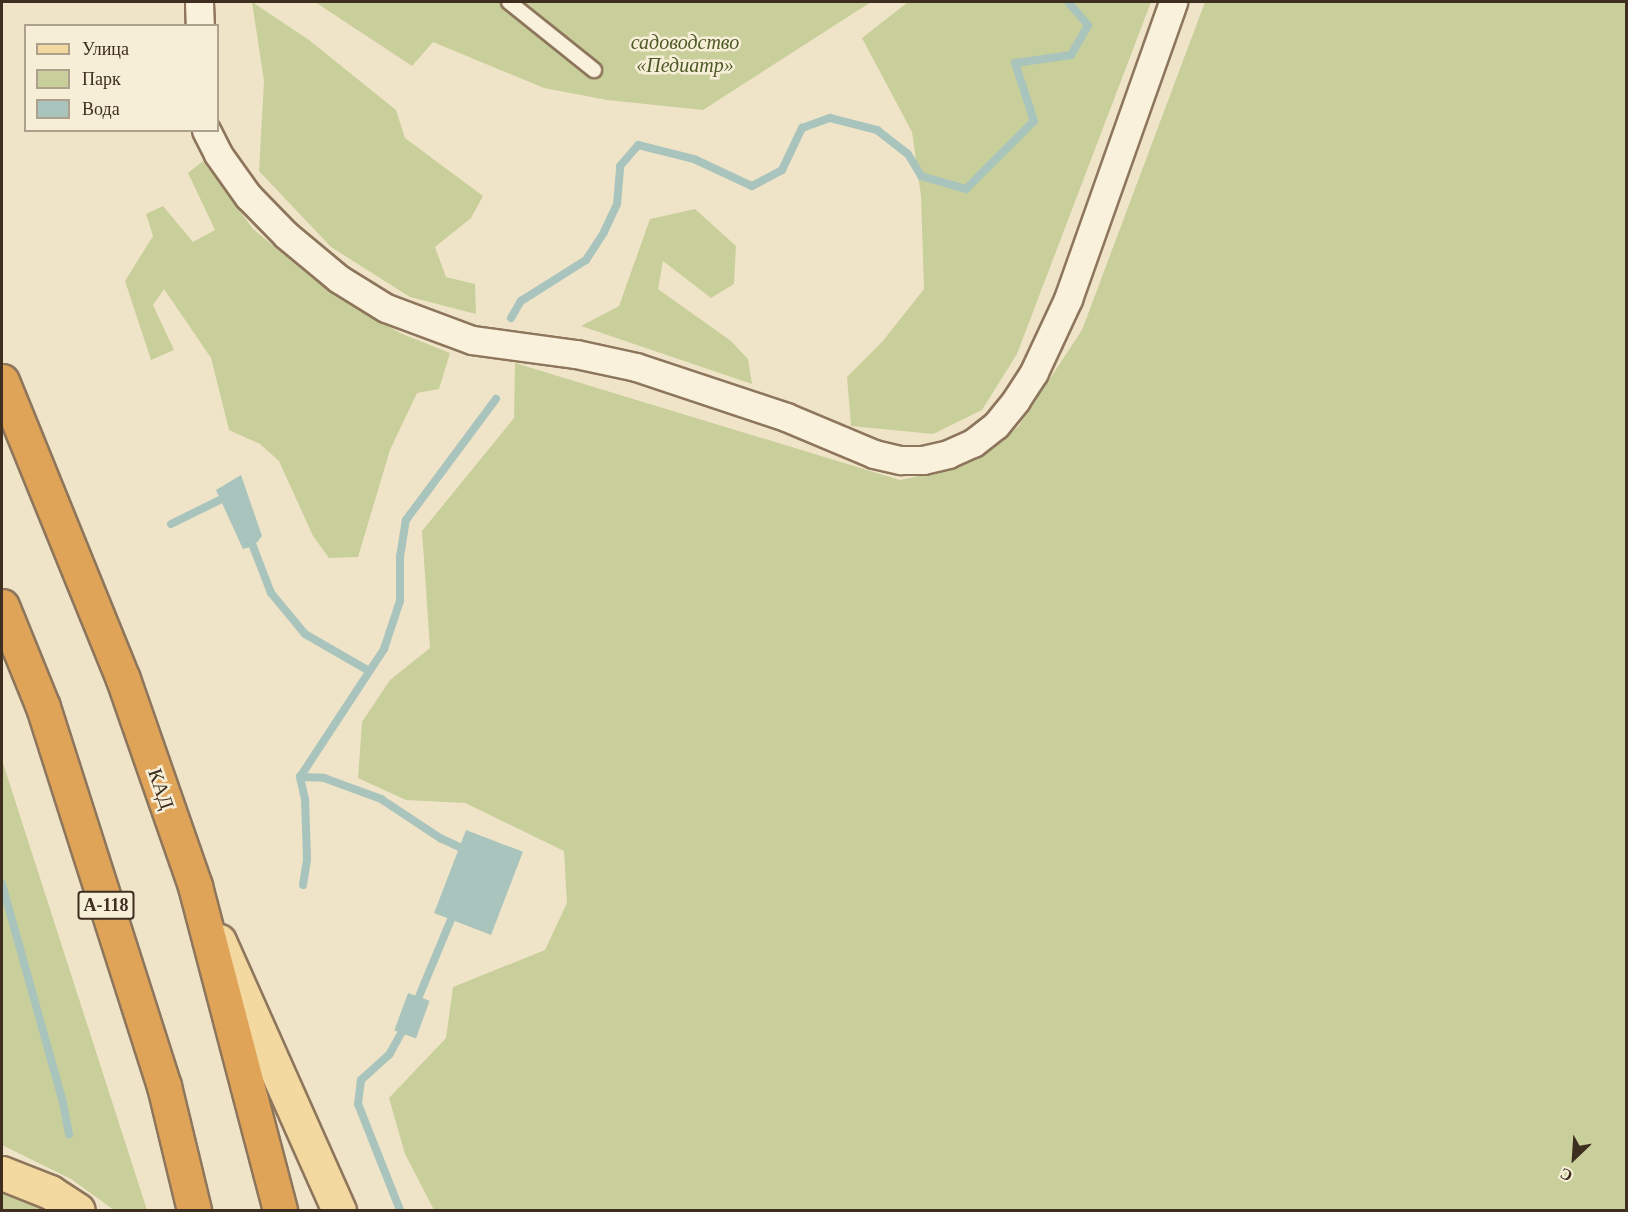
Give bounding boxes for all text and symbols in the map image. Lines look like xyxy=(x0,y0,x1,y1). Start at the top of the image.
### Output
legend xyxy=(24,24,219,132)
park label: садоводство «Педиатр» xyxy=(631,31,739,78)
text: Улица xyxy=(82,39,129,59)
text: Парк xyxy=(82,69,121,89)
text: Вода xyxy=(82,99,120,119)
street label: КАД xyxy=(143,766,179,812)
road number: А-118 xyxy=(78,890,134,920)
north arrow xyxy=(1544,1128,1604,1188)
text: С xyxy=(1557,1165,1575,1185)

